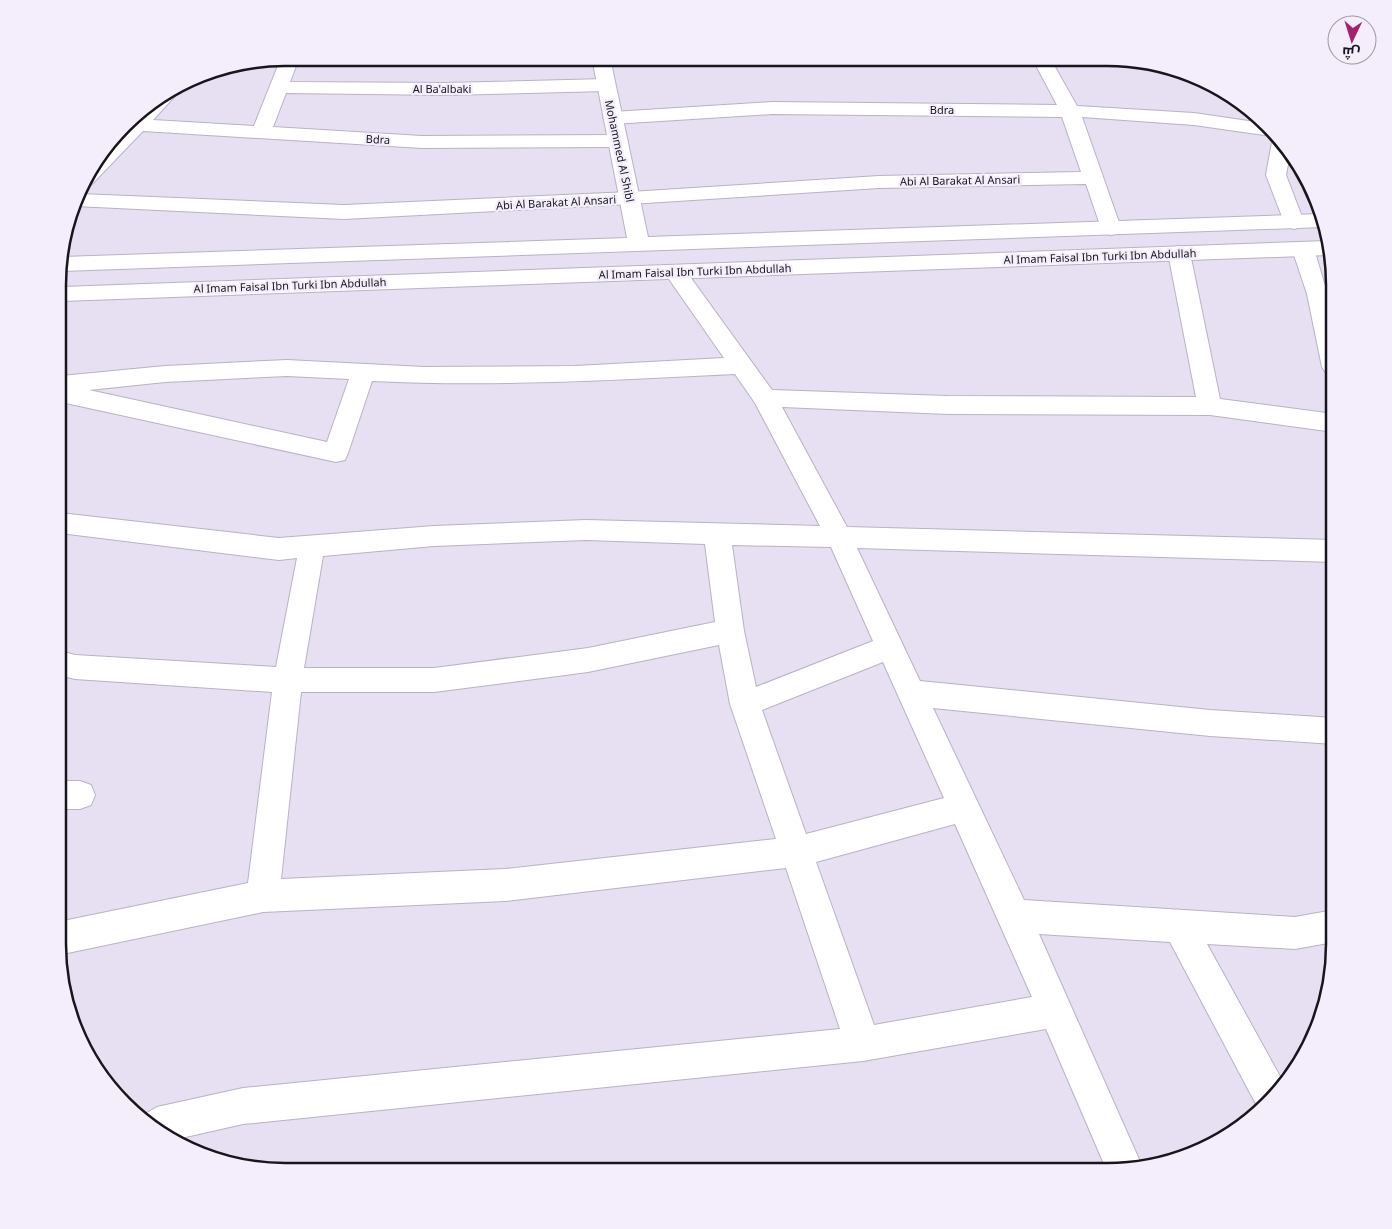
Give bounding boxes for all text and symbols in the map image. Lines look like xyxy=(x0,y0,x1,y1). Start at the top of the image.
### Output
north arrow xyxy=(1327,15,1377,65)
text: ش xyxy=(1341,43,1361,64)
street label: Al Ba'albaki xyxy=(413,81,471,96)
street label: Mohammed Al Shibl xyxy=(602,99,638,203)
street label: Bdra xyxy=(930,102,954,117)
street label: Bdra xyxy=(365,131,391,147)
street label: Abi Al Barakat Al Ansari xyxy=(900,171,1020,189)
street label: Abi Al Barakat Al Ansari xyxy=(496,191,616,213)
street label: Al Imam Faisal Ibn Turki Ibn Abdullah xyxy=(1003,245,1197,267)
street label: Al Imam Faisal Ibn Turki Ibn Abdullah xyxy=(598,260,792,282)
street label: Al Imam Faisal Ibn Turki Ibn Abdullah xyxy=(193,274,387,296)

